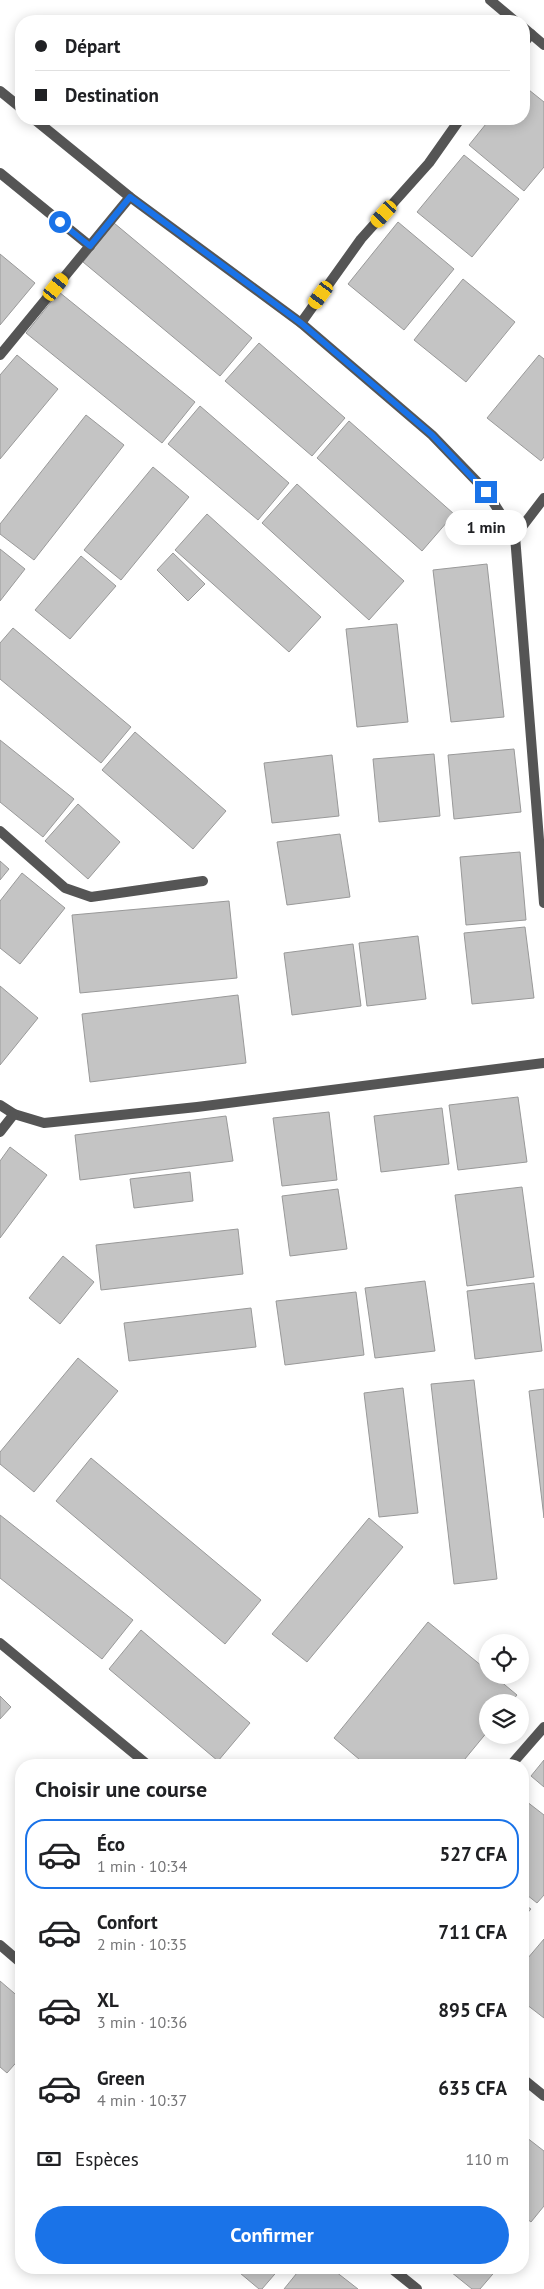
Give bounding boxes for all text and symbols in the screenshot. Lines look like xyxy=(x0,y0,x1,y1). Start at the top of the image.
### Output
text: Départ xyxy=(65,34,121,58)
text: Destination xyxy=(65,83,159,107)
car xyxy=(368,198,399,230)
route start xyxy=(49,211,71,233)
car xyxy=(40,271,71,303)
car xyxy=(306,278,335,312)
route end xyxy=(475,481,497,503)
callout: 1 min xyxy=(445,510,527,544)
text: 1 min xyxy=(466,517,506,537)
map controls xyxy=(479,1634,529,1744)
button: locate xyxy=(479,1634,529,1684)
button: layers xyxy=(479,1694,529,1744)
text: Choisir une course xyxy=(35,1775,207,1803)
icon: car xyxy=(37,1832,82,1877)
text: Éco xyxy=(97,1832,125,1856)
text: 527 CFA xyxy=(439,1842,507,1866)
text: 1 min · 10:34 xyxy=(97,1856,187,1876)
icon: car xyxy=(37,1910,82,1955)
text: Confort xyxy=(97,1910,158,1934)
text: 711 CFA xyxy=(438,1920,507,1944)
text: 2 min · 10:35 xyxy=(97,1934,187,1954)
icon: car xyxy=(37,1988,82,2033)
text: XL xyxy=(97,1988,119,2012)
text: 895 CFA xyxy=(438,1998,507,2022)
text: 3 min · 10:36 xyxy=(97,2012,187,2032)
icon: car xyxy=(37,2066,82,2111)
text: Green xyxy=(97,2066,145,2090)
text: 635 CFA xyxy=(438,2076,507,2100)
text: 4 min · 10:37 xyxy=(97,2090,187,2110)
icon: cash xyxy=(35,2145,63,2173)
text: Espèces xyxy=(75,2147,139,2171)
text: 110 m xyxy=(466,2149,509,2169)
button: Confirmer xyxy=(35,2206,509,2264)

